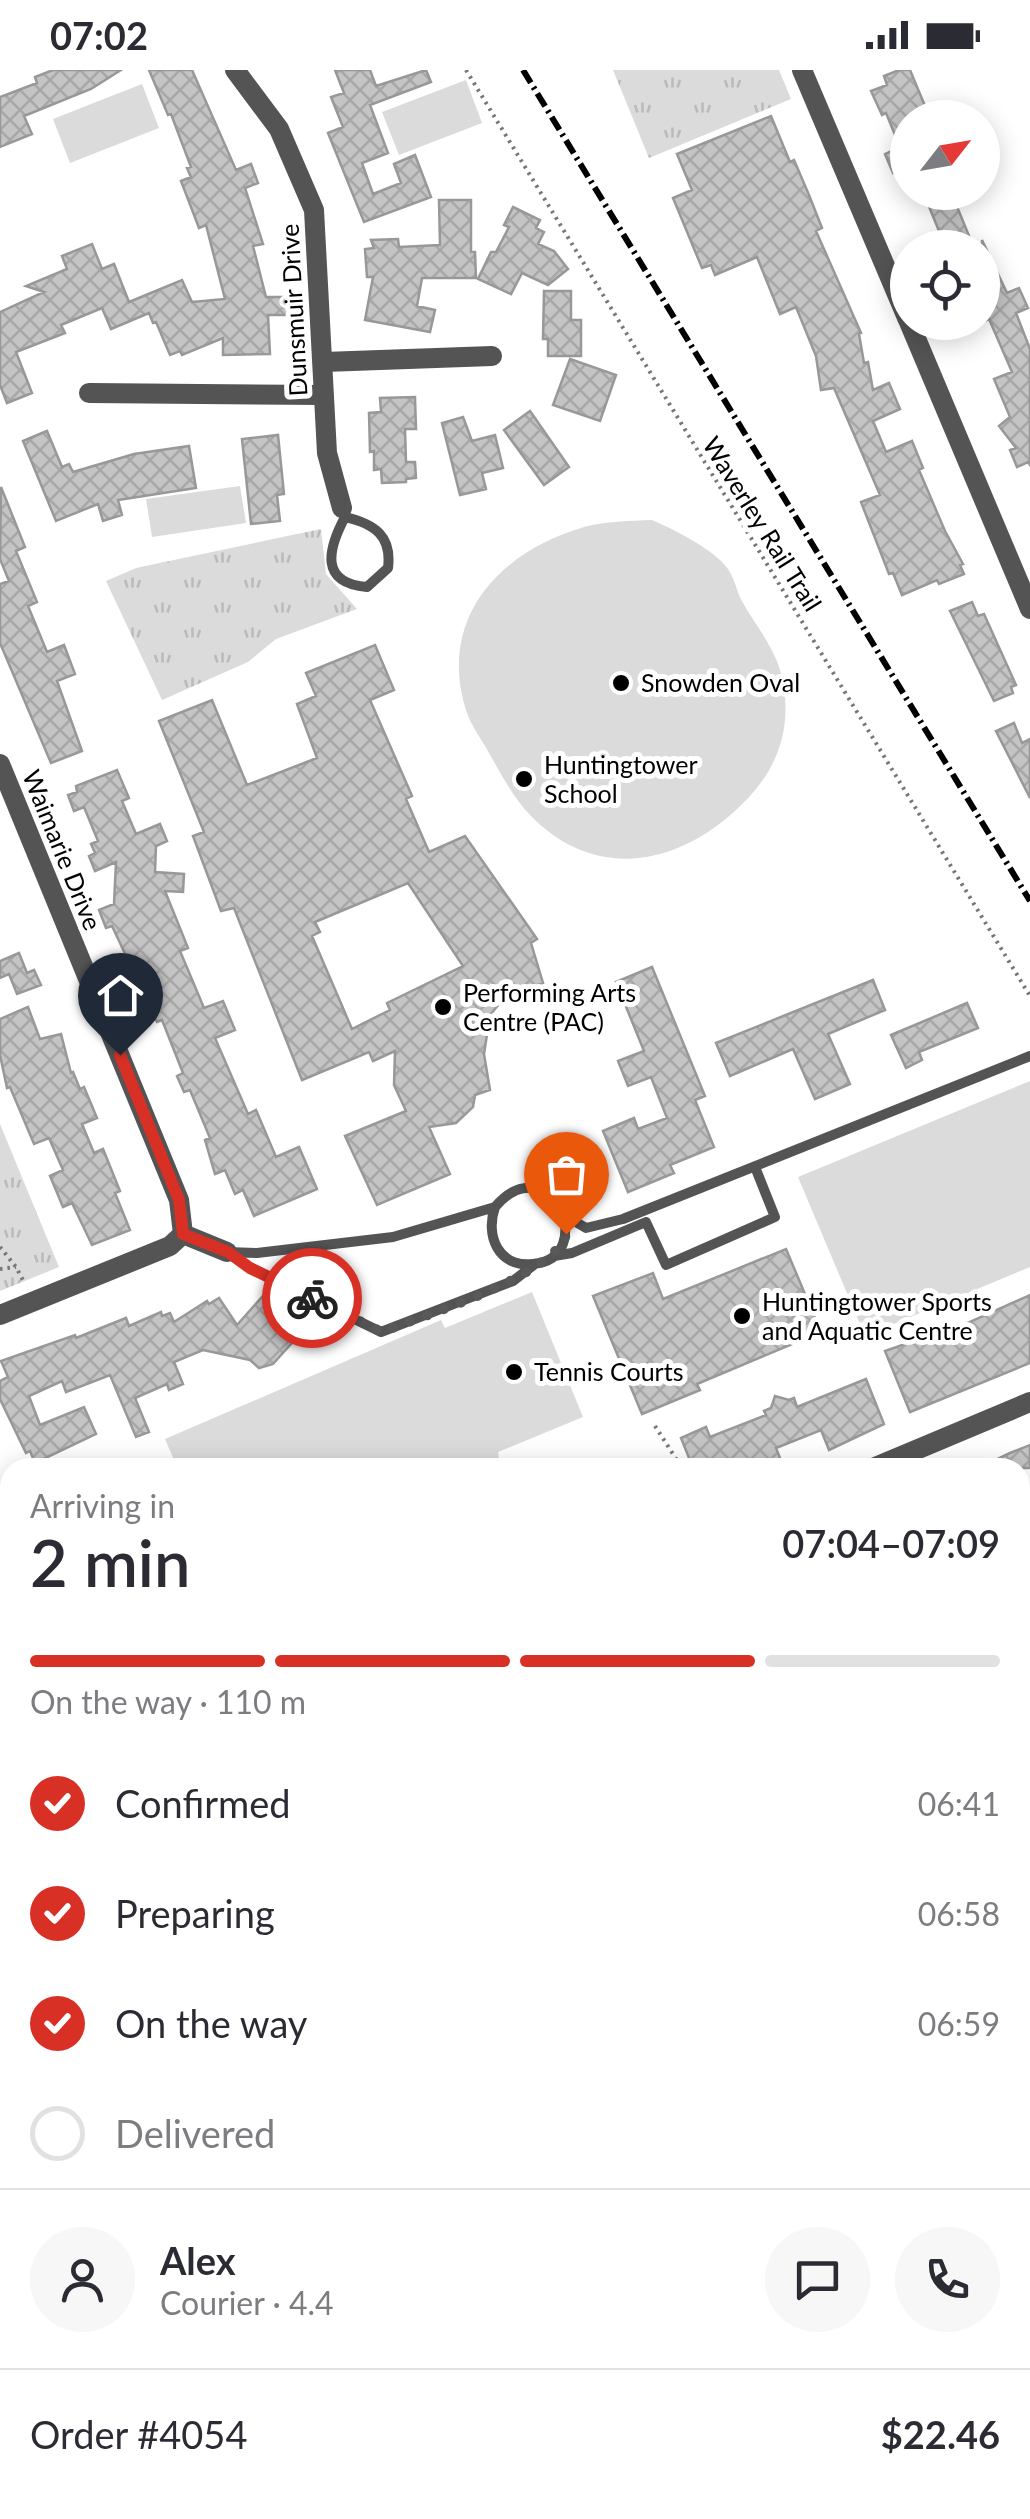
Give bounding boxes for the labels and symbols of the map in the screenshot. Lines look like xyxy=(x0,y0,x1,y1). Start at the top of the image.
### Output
north arrow xyxy=(890,100,1000,210)
street label: Dunsmuir Drive xyxy=(274,223,312,397)
street label: Waverley Rail Trail xyxy=(697,431,828,616)
place label: Snowden Oval xyxy=(641,667,800,697)
marker: Snowden Oval xyxy=(610,672,632,694)
place label: Huntingtower School xyxy=(544,749,698,808)
street label: Waimarie Drive xyxy=(17,765,109,934)
marker: Huntingtower School xyxy=(513,768,535,790)
pin xyxy=(78,953,163,1056)
place label: Performing Arts Centre (PAC) xyxy=(463,977,636,1036)
marker: Performing Arts Centre (PAC) xyxy=(432,996,454,1018)
pin xyxy=(524,1132,609,1235)
courier xyxy=(262,1248,362,1348)
place label: Huntingtower Sports and Aquatic Centre xyxy=(762,1286,992,1345)
marker: Huntingtower Sports and Aquatic Centre xyxy=(731,1305,753,1327)
place label: Tennis Courts xyxy=(534,1356,684,1386)
marker: Tennis Courts xyxy=(503,1361,525,1383)

